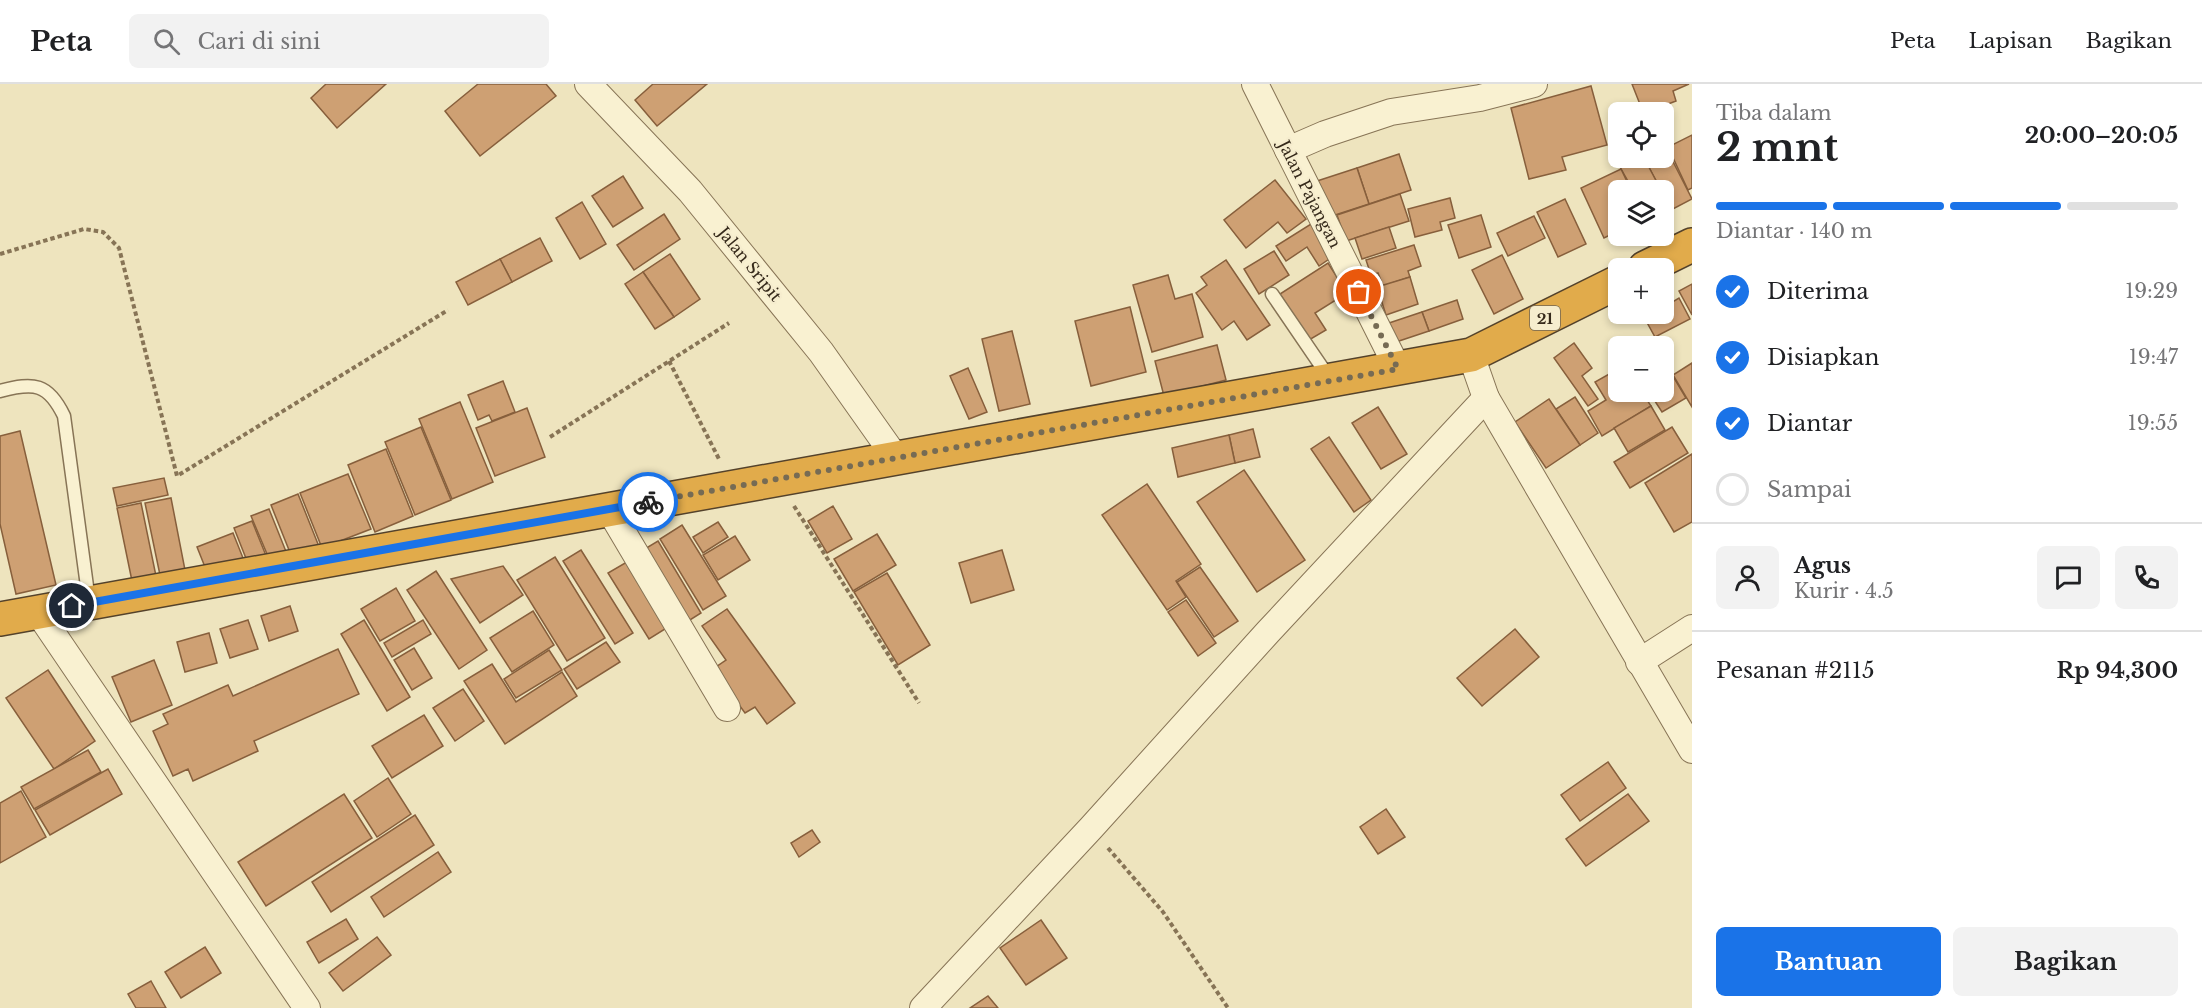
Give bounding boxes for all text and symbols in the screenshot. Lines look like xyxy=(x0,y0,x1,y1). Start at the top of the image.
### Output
search box xyxy=(129,14,549,68)
text: Peta xyxy=(30,24,93,59)
icon: search xyxy=(150,25,183,58)
text: Cari di sini xyxy=(198,28,320,55)
text: Peta xyxy=(1890,28,1936,54)
text: Lapisan xyxy=(1969,28,2052,54)
text: Bagikan xyxy=(2085,28,2172,54)
text: Tiba dalam xyxy=(1716,101,1832,125)
map controls xyxy=(1608,102,1674,402)
button: locate xyxy=(1608,102,1674,168)
text: 20:00–20:05 xyxy=(2025,122,2178,149)
text: 2 mnt xyxy=(1716,123,1838,172)
street label: Jalan Pajangan xyxy=(1273,135,1346,251)
button: layers xyxy=(1608,180,1674,246)
text: Diantar · 140 m xyxy=(1716,219,1872,243)
street label: Jalan Sripit xyxy=(713,221,786,305)
button: + xyxy=(1608,258,1674,324)
pin xyxy=(1333,266,1384,317)
icon: bag xyxy=(1342,275,1375,308)
icon: check xyxy=(1716,275,1749,308)
text: Diterima xyxy=(1767,278,1869,305)
text: 19:29 xyxy=(2125,279,2178,303)
road number: 21 xyxy=(1530,306,1560,330)
button: − xyxy=(1608,336,1674,402)
icon: check xyxy=(1716,341,1749,374)
text: Disiapkan xyxy=(1767,344,1879,371)
text: 19:47 xyxy=(2129,345,2178,369)
icon: check xyxy=(1716,407,1749,440)
text: Diantar xyxy=(1767,410,1852,437)
text: 19:55 xyxy=(2128,411,2178,435)
courier xyxy=(618,472,678,532)
text: Sampai xyxy=(1767,476,1852,503)
icon: bike xyxy=(632,486,665,519)
button: person xyxy=(1716,546,1779,609)
button: chat xyxy=(2037,546,2100,609)
button: phone xyxy=(2115,546,2178,609)
text: Agus xyxy=(1794,552,1851,579)
text: Kurir · 4.5 xyxy=(1794,579,1894,603)
pin xyxy=(46,580,97,631)
icon: home xyxy=(55,589,88,622)
text: Pesanan #2115 xyxy=(1716,657,1874,684)
text: Rp 94,300 xyxy=(2056,657,2178,684)
button: Bantuan xyxy=(1716,927,1941,996)
button: Bagikan xyxy=(1953,927,2178,996)

